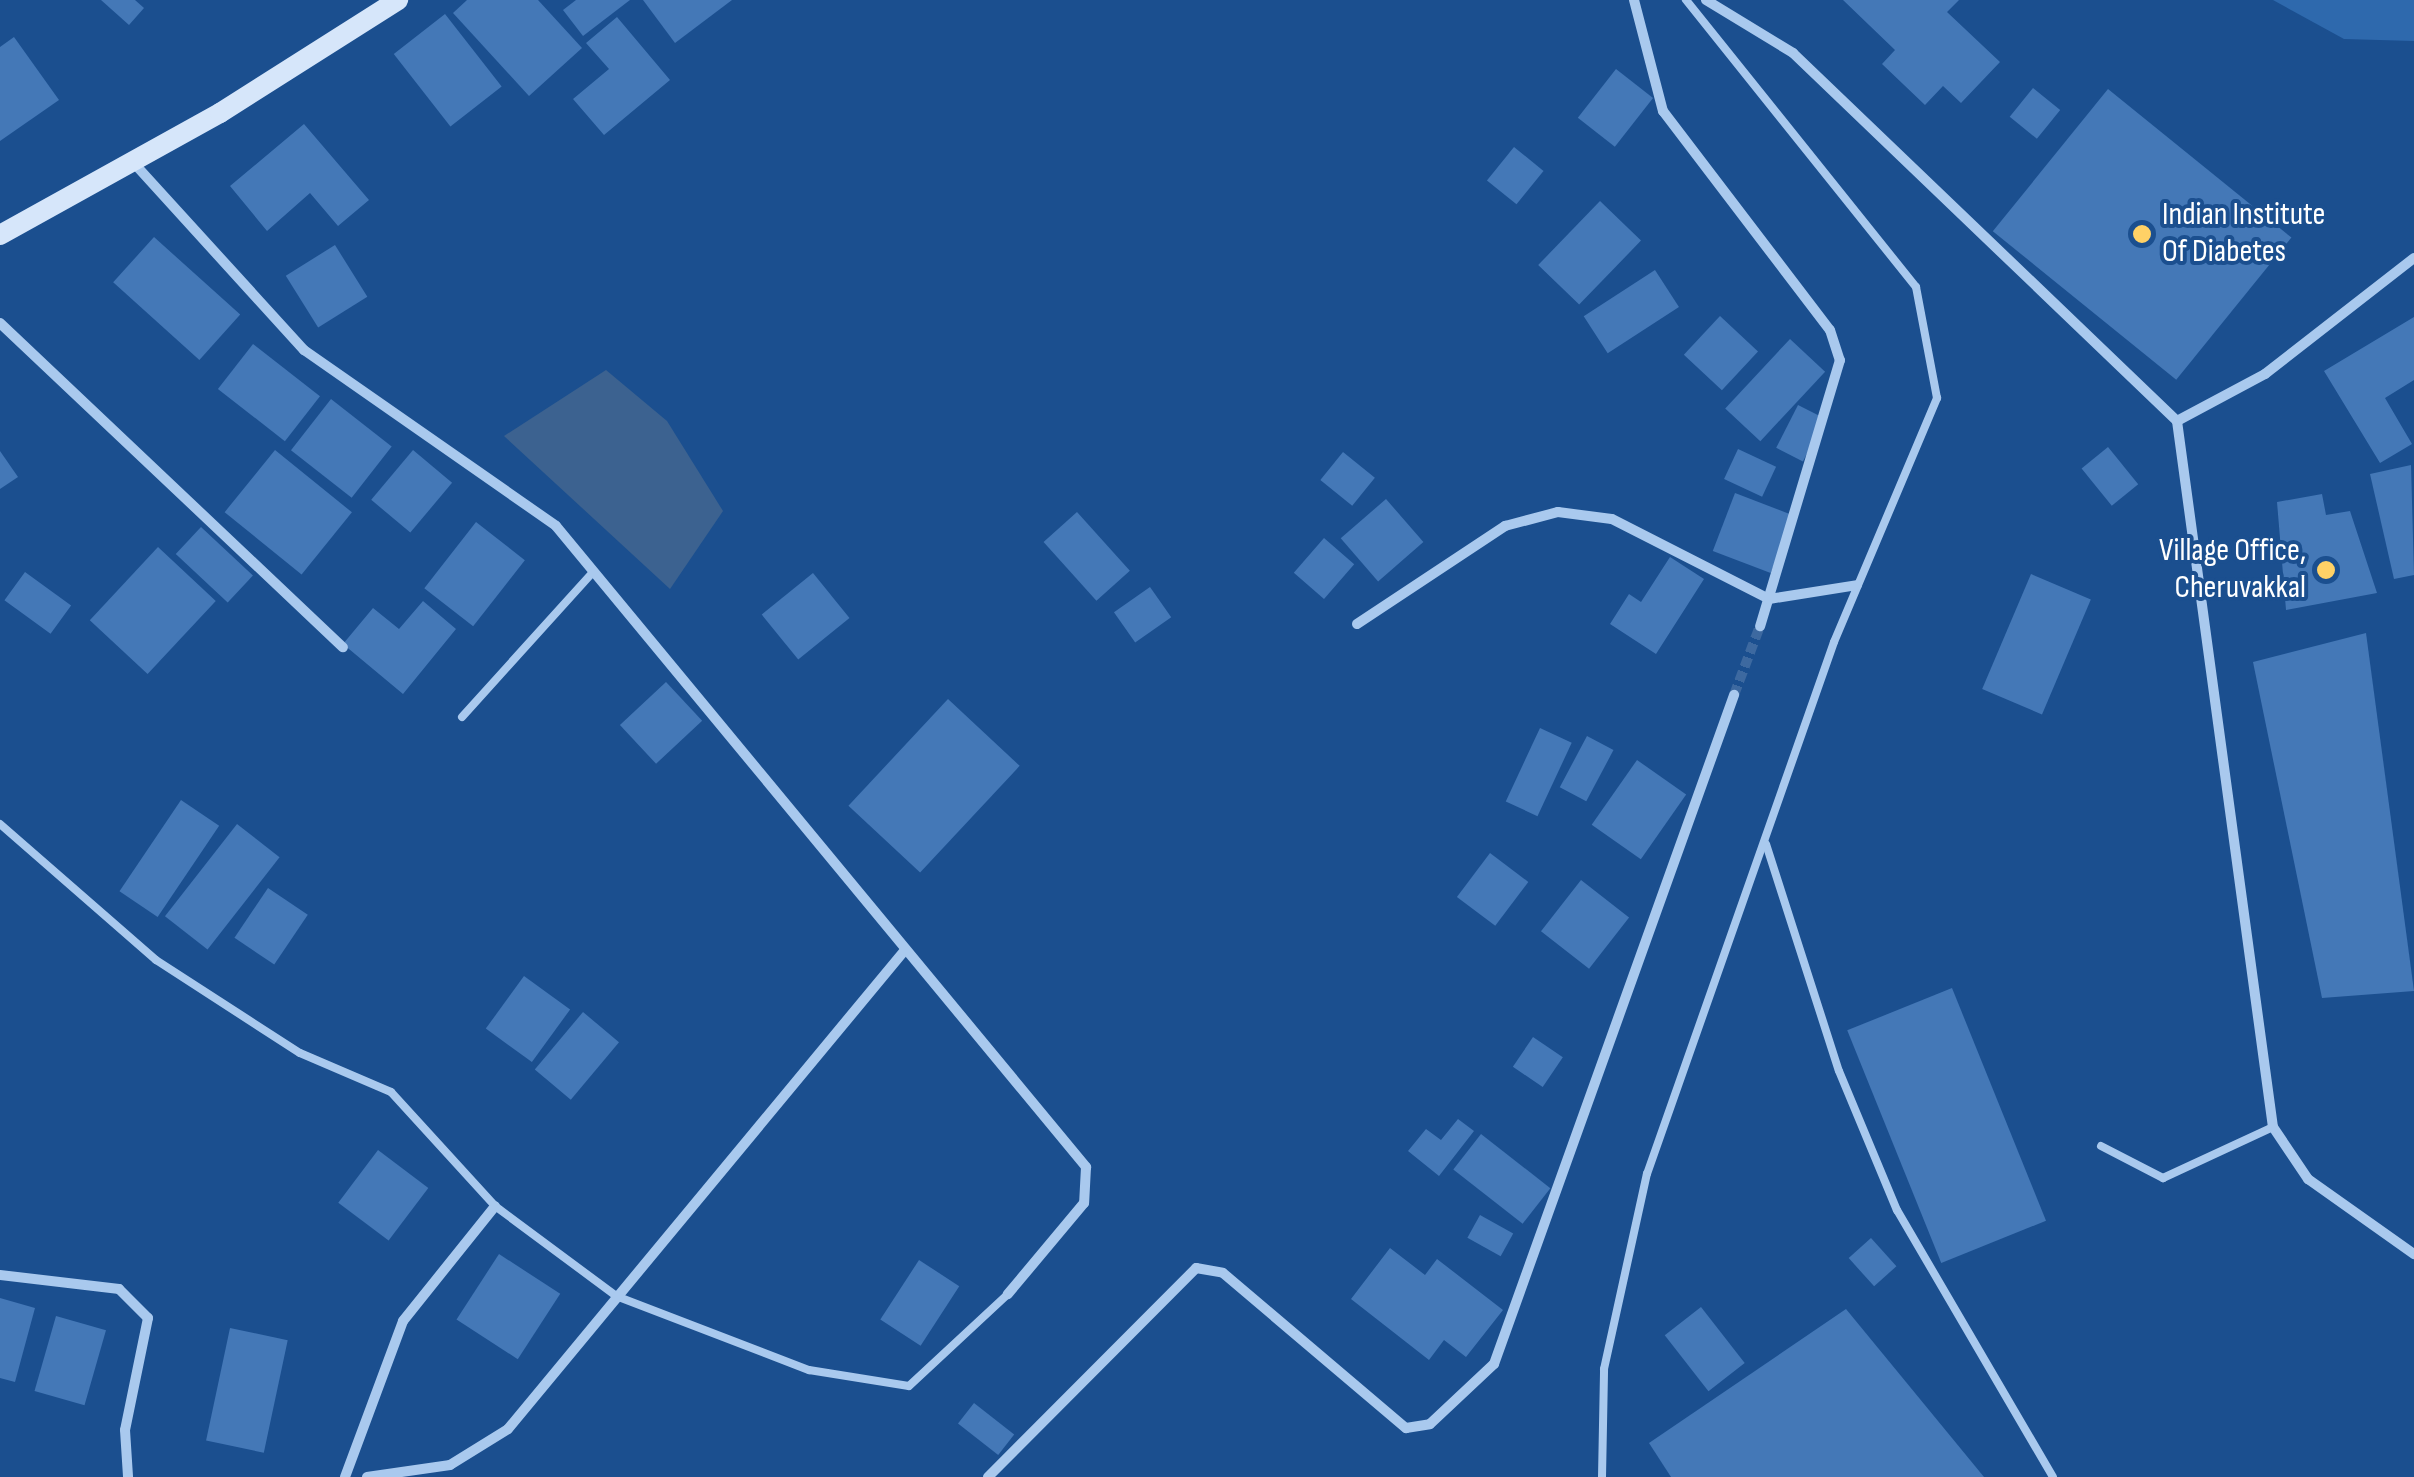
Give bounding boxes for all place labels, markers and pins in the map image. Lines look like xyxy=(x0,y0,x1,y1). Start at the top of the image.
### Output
place label: Indian Institute Of Diabetes xyxy=(2162,197,2325,272)
marker: Indian Institute Of Diabetes xyxy=(2131,223,2153,245)
place label: Village Office, Cheruvakkal xyxy=(2159,533,2306,608)
marker: Village Office, Cheruvakkal xyxy=(2315,559,2337,581)

